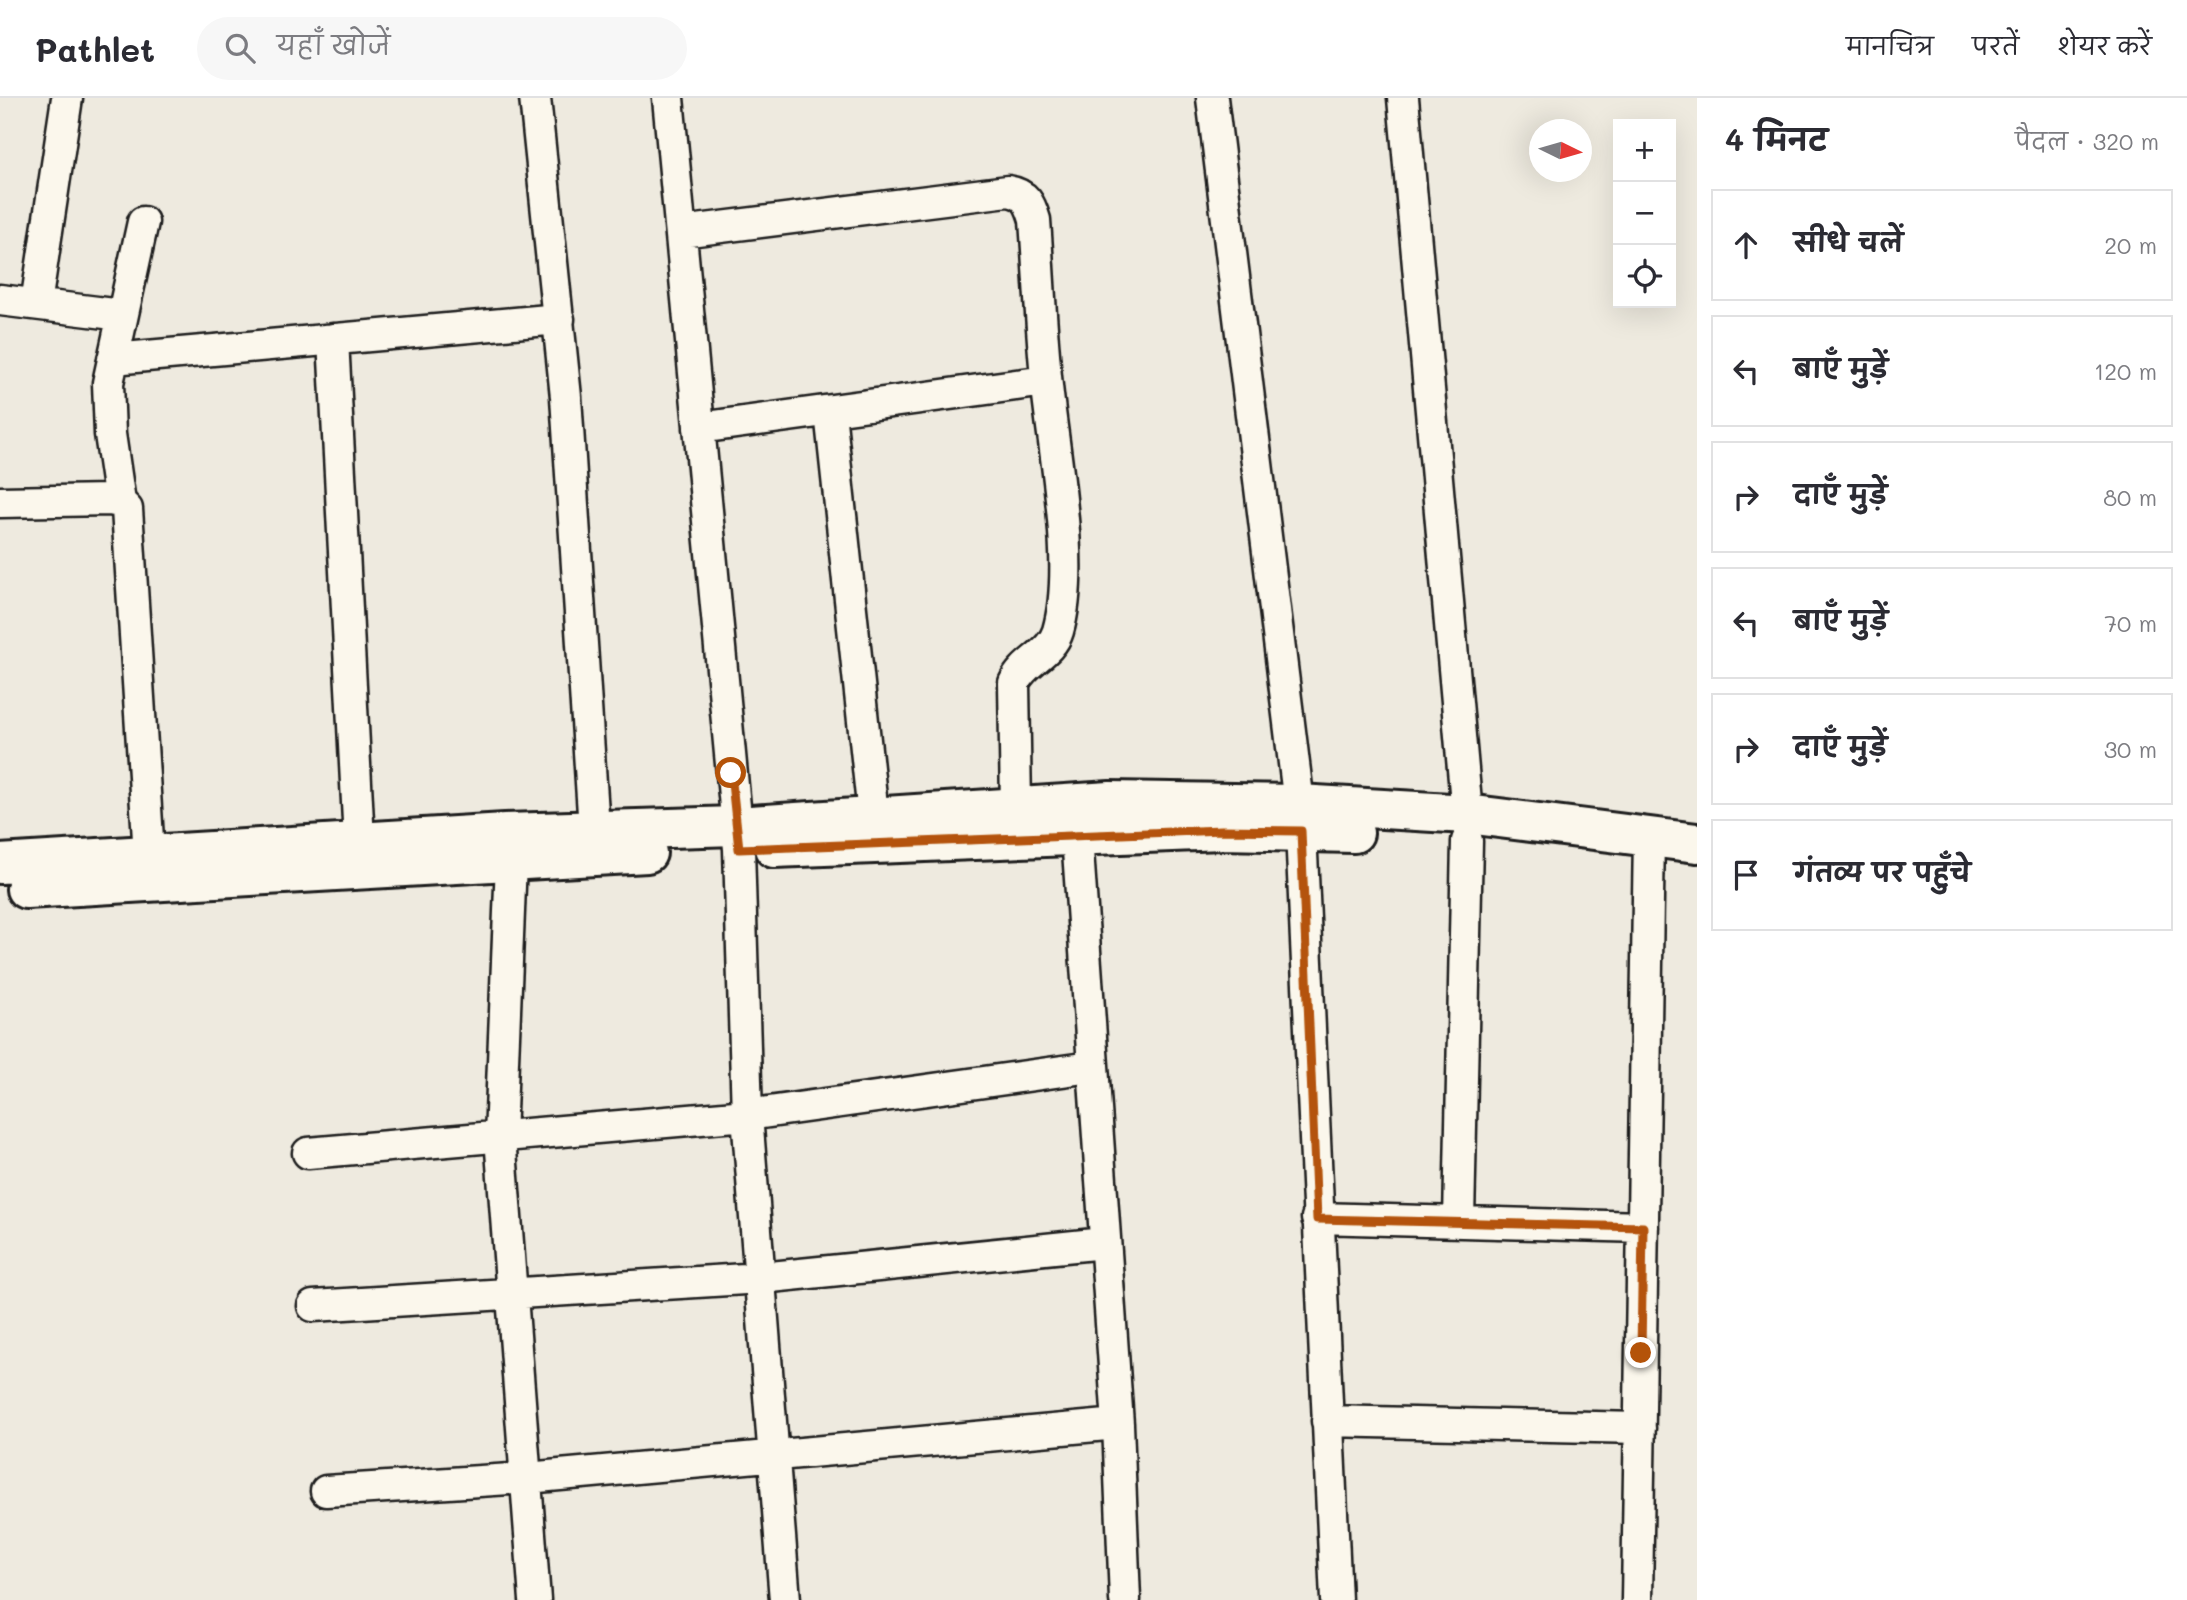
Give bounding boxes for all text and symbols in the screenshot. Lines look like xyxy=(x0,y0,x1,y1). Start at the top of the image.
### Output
search box xyxy=(197,17,687,80)
text: Pathlet xyxy=(35,27,155,70)
text: यहाँ खोजें xyxy=(277,28,390,62)
icon: search xyxy=(221,29,259,67)
text: मानचित्र xyxy=(1846,30,1934,61)
text: परतें xyxy=(1972,30,2019,61)
text: शेयर करें xyxy=(2057,30,2152,61)
north arrow xyxy=(1529,119,1592,182)
map controls xyxy=(1613,119,1676,308)
button: + xyxy=(1613,119,1676,182)
text: 4 मिनट xyxy=(1725,119,1828,159)
text: पैदल · 320 m xyxy=(2015,126,2159,156)
button: − xyxy=(1613,182,1676,245)
text: सीधे चलें xyxy=(1794,225,1903,259)
icon: ahead xyxy=(1727,226,1765,264)
text: 20 m xyxy=(2104,230,2157,260)
button: locate xyxy=(1613,245,1676,308)
text: बाएँ मुड़ें xyxy=(1794,351,1888,385)
icon: left xyxy=(1727,352,1765,390)
text: 120 m xyxy=(2094,356,2157,386)
text: दाएँ मुड़ें xyxy=(1794,477,1887,511)
icon: right xyxy=(1727,478,1765,516)
text: 80 m xyxy=(2103,482,2157,512)
text: बाएँ मुड़ें xyxy=(1794,603,1888,637)
icon: left xyxy=(1727,604,1765,642)
text: 70 m xyxy=(2104,608,2157,638)
text: दाएँ मुड़ें xyxy=(1794,729,1887,763)
icon: right xyxy=(1727,730,1765,768)
text: 30 m xyxy=(2104,734,2157,764)
route start xyxy=(715,757,746,788)
text: गंतव्य पर पहुँचे xyxy=(1794,855,1971,889)
icon: arrive xyxy=(1727,856,1765,894)
route end xyxy=(1625,1337,1656,1368)

